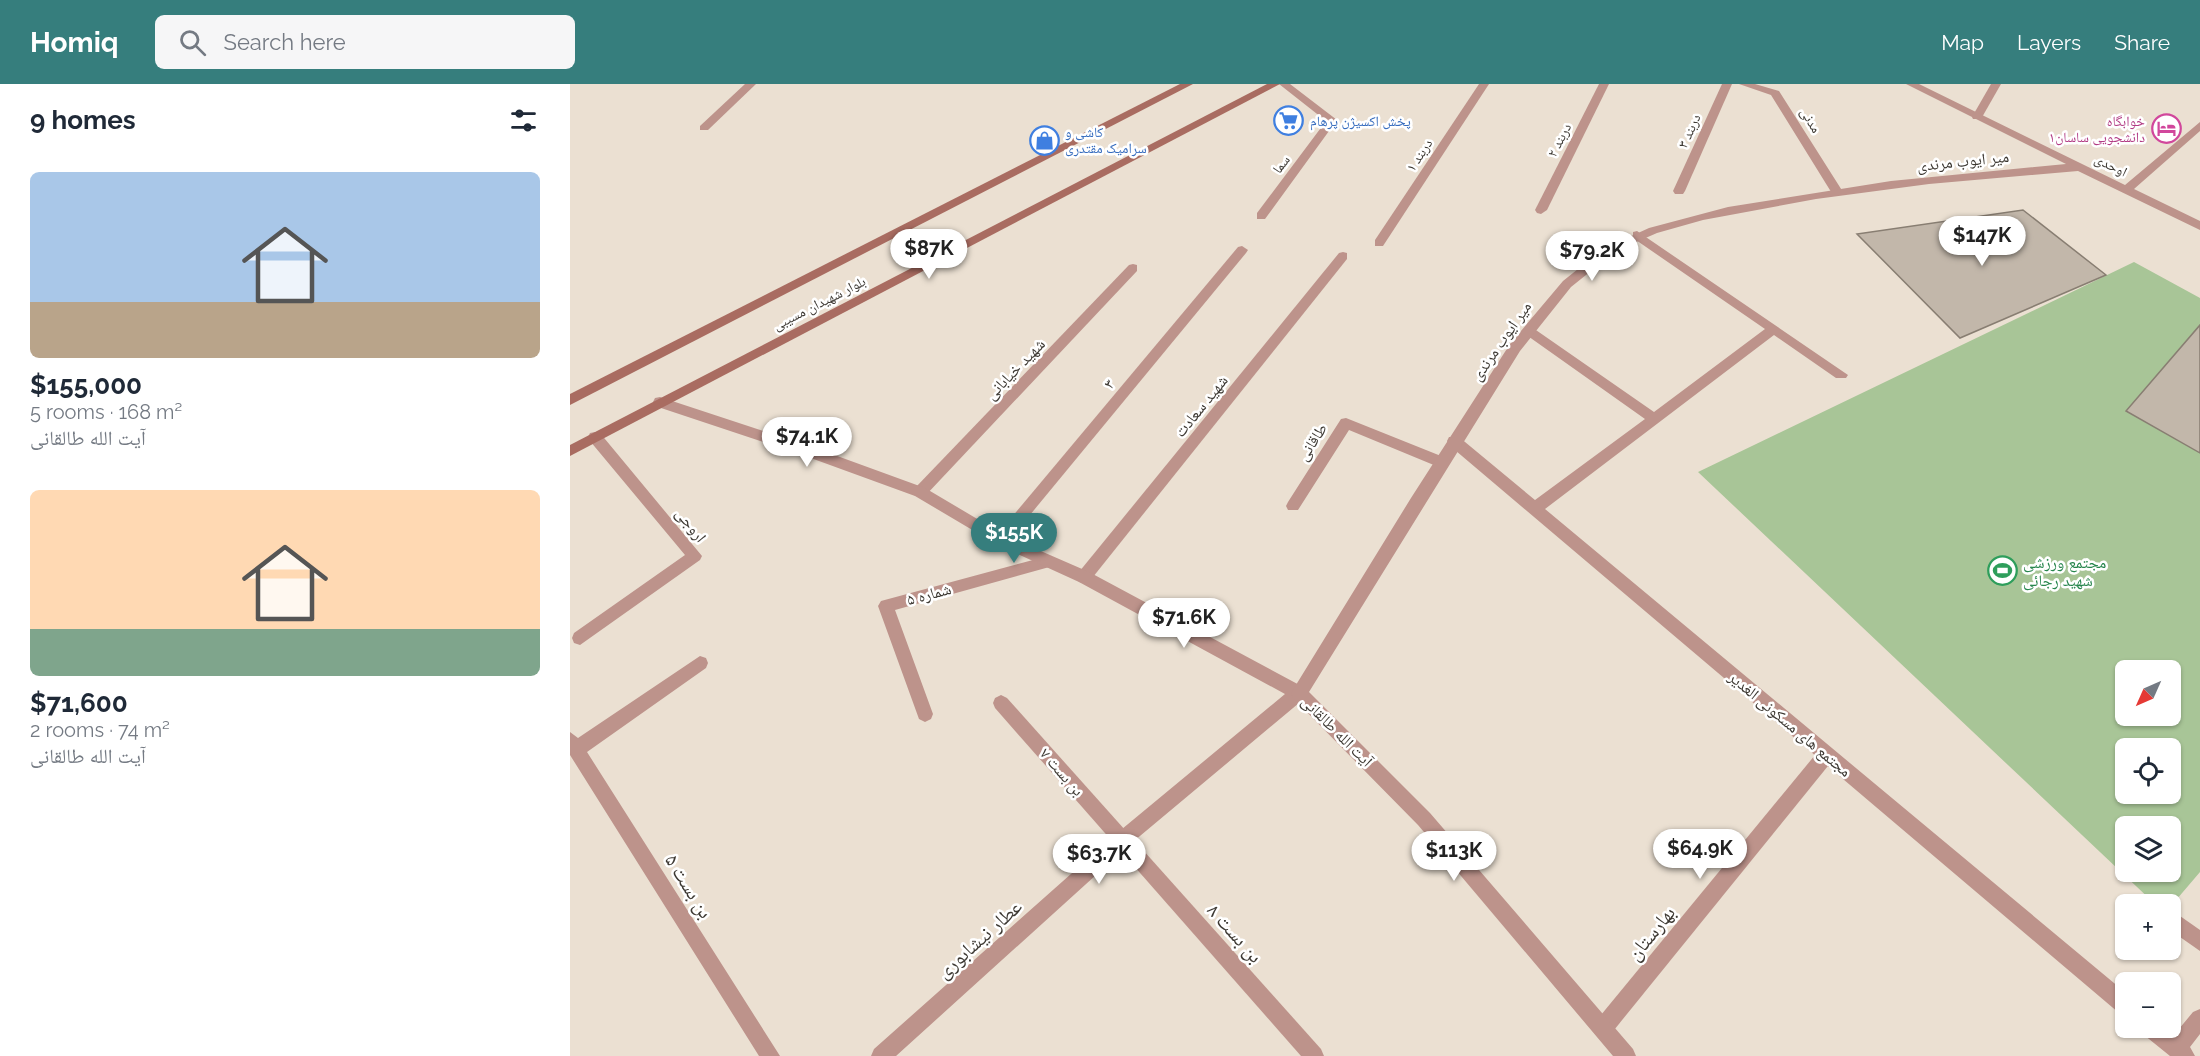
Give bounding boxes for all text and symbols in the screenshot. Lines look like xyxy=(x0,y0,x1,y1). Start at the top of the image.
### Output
search box xyxy=(155,15,575,69)
text: Homiq xyxy=(30,26,119,59)
icon: search xyxy=(176,26,209,59)
text: Search here xyxy=(224,29,346,55)
text: Map xyxy=(1941,30,1984,55)
text: Layers xyxy=(2017,30,2081,55)
text: Share xyxy=(2114,30,2170,55)
icon: filters xyxy=(507,104,540,137)
text: 9 homes xyxy=(30,105,136,135)
supermarket icon: پخش اکسیژن پرهام xyxy=(1273,105,1305,137)
street label: مدنی xyxy=(1796,105,1825,136)
street label: دربند ۳ xyxy=(1674,111,1705,151)
place label: پخش اکسیژن پرهام xyxy=(1310,113,1411,131)
place label: خوابگاه دانشجویی ساسان۱ xyxy=(2049,113,2145,146)
hotel icon: خوابگاه دانشجویی ساسان۱ xyxy=(2150,113,2182,145)
street label: دربند ۲ xyxy=(1544,120,1575,160)
shop icon: کاشی و سرامیک مقتدری xyxy=(1028,124,1060,156)
place label: کاشی و سرامیک مقتدری xyxy=(1065,124,1147,157)
street label: دربند ۱ xyxy=(1403,136,1436,175)
street label: میر ایوب مرندی xyxy=(1916,147,2010,176)
street label: اوحدی xyxy=(2092,150,2130,181)
street label: سما xyxy=(1269,152,1293,176)
icon: home xyxy=(231,211,339,319)
pin: $147K xyxy=(1940,216,2024,267)
text: $147K xyxy=(1953,223,2011,247)
pin: $87K xyxy=(893,229,965,280)
pin: $79.2K xyxy=(1543,231,1641,282)
text: $87K xyxy=(904,236,954,260)
text: $79.2K xyxy=(1560,238,1624,262)
street label: بلوار شهیدان مسیبی xyxy=(770,273,869,334)
street label: میر ایوب مرندی xyxy=(1467,298,1536,385)
street label: شهید خیابانی xyxy=(981,334,1050,404)
text: $155,000 xyxy=(30,370,142,400)
street label: شهید سعادت xyxy=(1170,371,1232,441)
street label: ۳ xyxy=(1099,375,1119,393)
text: 5 rooms · 168 m² xyxy=(30,400,182,424)
pin: $74.1K xyxy=(758,417,856,468)
street label: طاقانی xyxy=(1293,420,1332,465)
text: $74.1K xyxy=(776,424,838,448)
text: آیت الله طالقانی xyxy=(30,426,146,450)
street label: اروجی xyxy=(671,504,710,547)
pin: $155K xyxy=(972,513,1056,564)
text: $155K xyxy=(985,520,1043,544)
icon: home xyxy=(231,529,339,637)
place label: مجتمع ورزشی شهید رجائی xyxy=(2023,553,2106,591)
sports icon: مجتمع ورزشی شهید رجائی xyxy=(1986,555,2018,587)
street label: شماره ۵ xyxy=(905,579,953,609)
pin: $71.6K xyxy=(1135,598,1233,649)
text: $71.6K xyxy=(1152,605,1216,629)
north arrow xyxy=(2115,660,2181,726)
map controls xyxy=(2115,660,2181,1038)
street label: مجتمع های مسکونی الغدیر xyxy=(1724,667,1855,781)
text: $71,600 xyxy=(30,688,128,718)
street label: آیت الله طالقانی xyxy=(1297,692,1377,772)
text: 2 rooms · 74 m² xyxy=(30,718,170,742)
button: locate xyxy=(2115,738,2181,804)
text: آیت الله طالقانی xyxy=(30,744,146,768)
street label: بن بست ۷ xyxy=(1035,744,1088,800)
button: layers xyxy=(2115,816,2181,882)
pin: $64.9K xyxy=(1651,829,1749,880)
pin: $113K xyxy=(1412,831,1496,882)
pin: $63.7K xyxy=(1050,834,1148,885)
text: $64.9K xyxy=(1667,836,1733,860)
text: $113K xyxy=(1426,838,1482,862)
text: $63.7K xyxy=(1067,841,1131,865)
street label: بن بست ۵ xyxy=(660,849,718,923)
street label: عطار نیشابوری xyxy=(931,894,1027,984)
button: + xyxy=(2115,894,2181,960)
street label: بن بست ۸ xyxy=(1202,898,1268,968)
street label: بهارستان xyxy=(1622,901,1680,965)
button: − xyxy=(2115,972,2181,1038)

